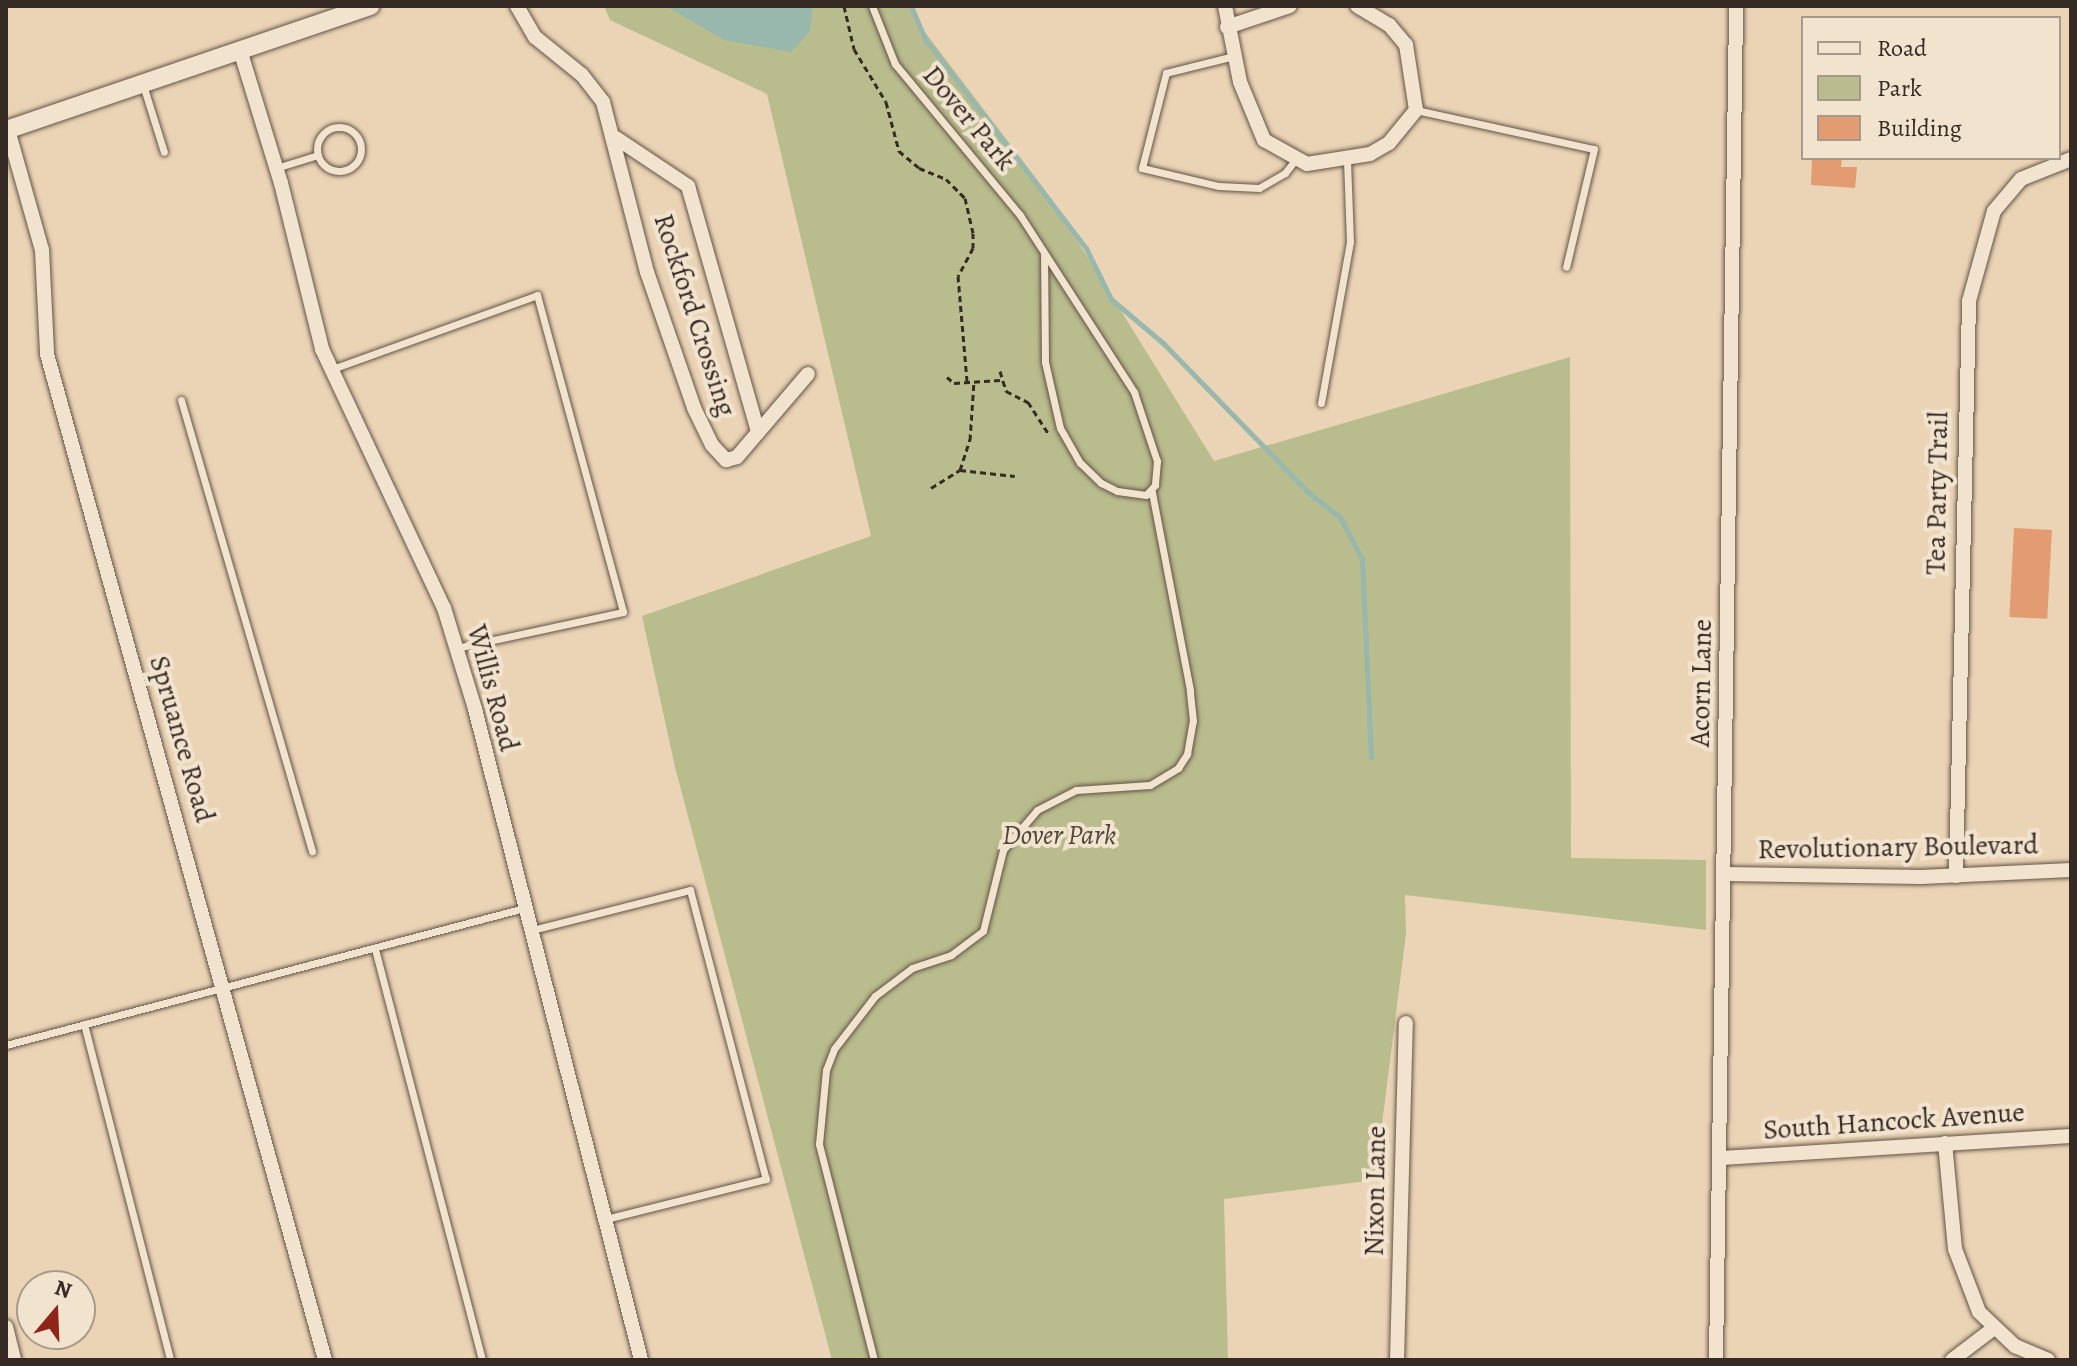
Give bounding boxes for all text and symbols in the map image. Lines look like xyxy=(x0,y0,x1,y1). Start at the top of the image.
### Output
legend xyxy=(1801,16,2061,160)
text: Road xyxy=(1877,32,1927,64)
street label: Dover Park xyxy=(915,59,1023,177)
text: Park xyxy=(1877,72,1922,104)
text: Building xyxy=(1877,112,1962,144)
street label: Rockford Crossing xyxy=(646,210,744,420)
street label: Tea Party Trail xyxy=(1919,411,1955,575)
street label: Acorn Lane xyxy=(1683,619,1719,747)
street label: Willis Road xyxy=(460,621,526,755)
street label: Spruance Road xyxy=(142,652,222,826)
park label: Dover Park xyxy=(1002,818,1116,852)
street label: Revolutionary Boulevard xyxy=(1757,828,2039,866)
street label: South Hancock Avenue xyxy=(1762,1095,2026,1147)
street label: Nixon Lane xyxy=(1357,1125,1393,1257)
north arrow xyxy=(16,1270,96,1350)
text: N xyxy=(51,1272,76,1306)

